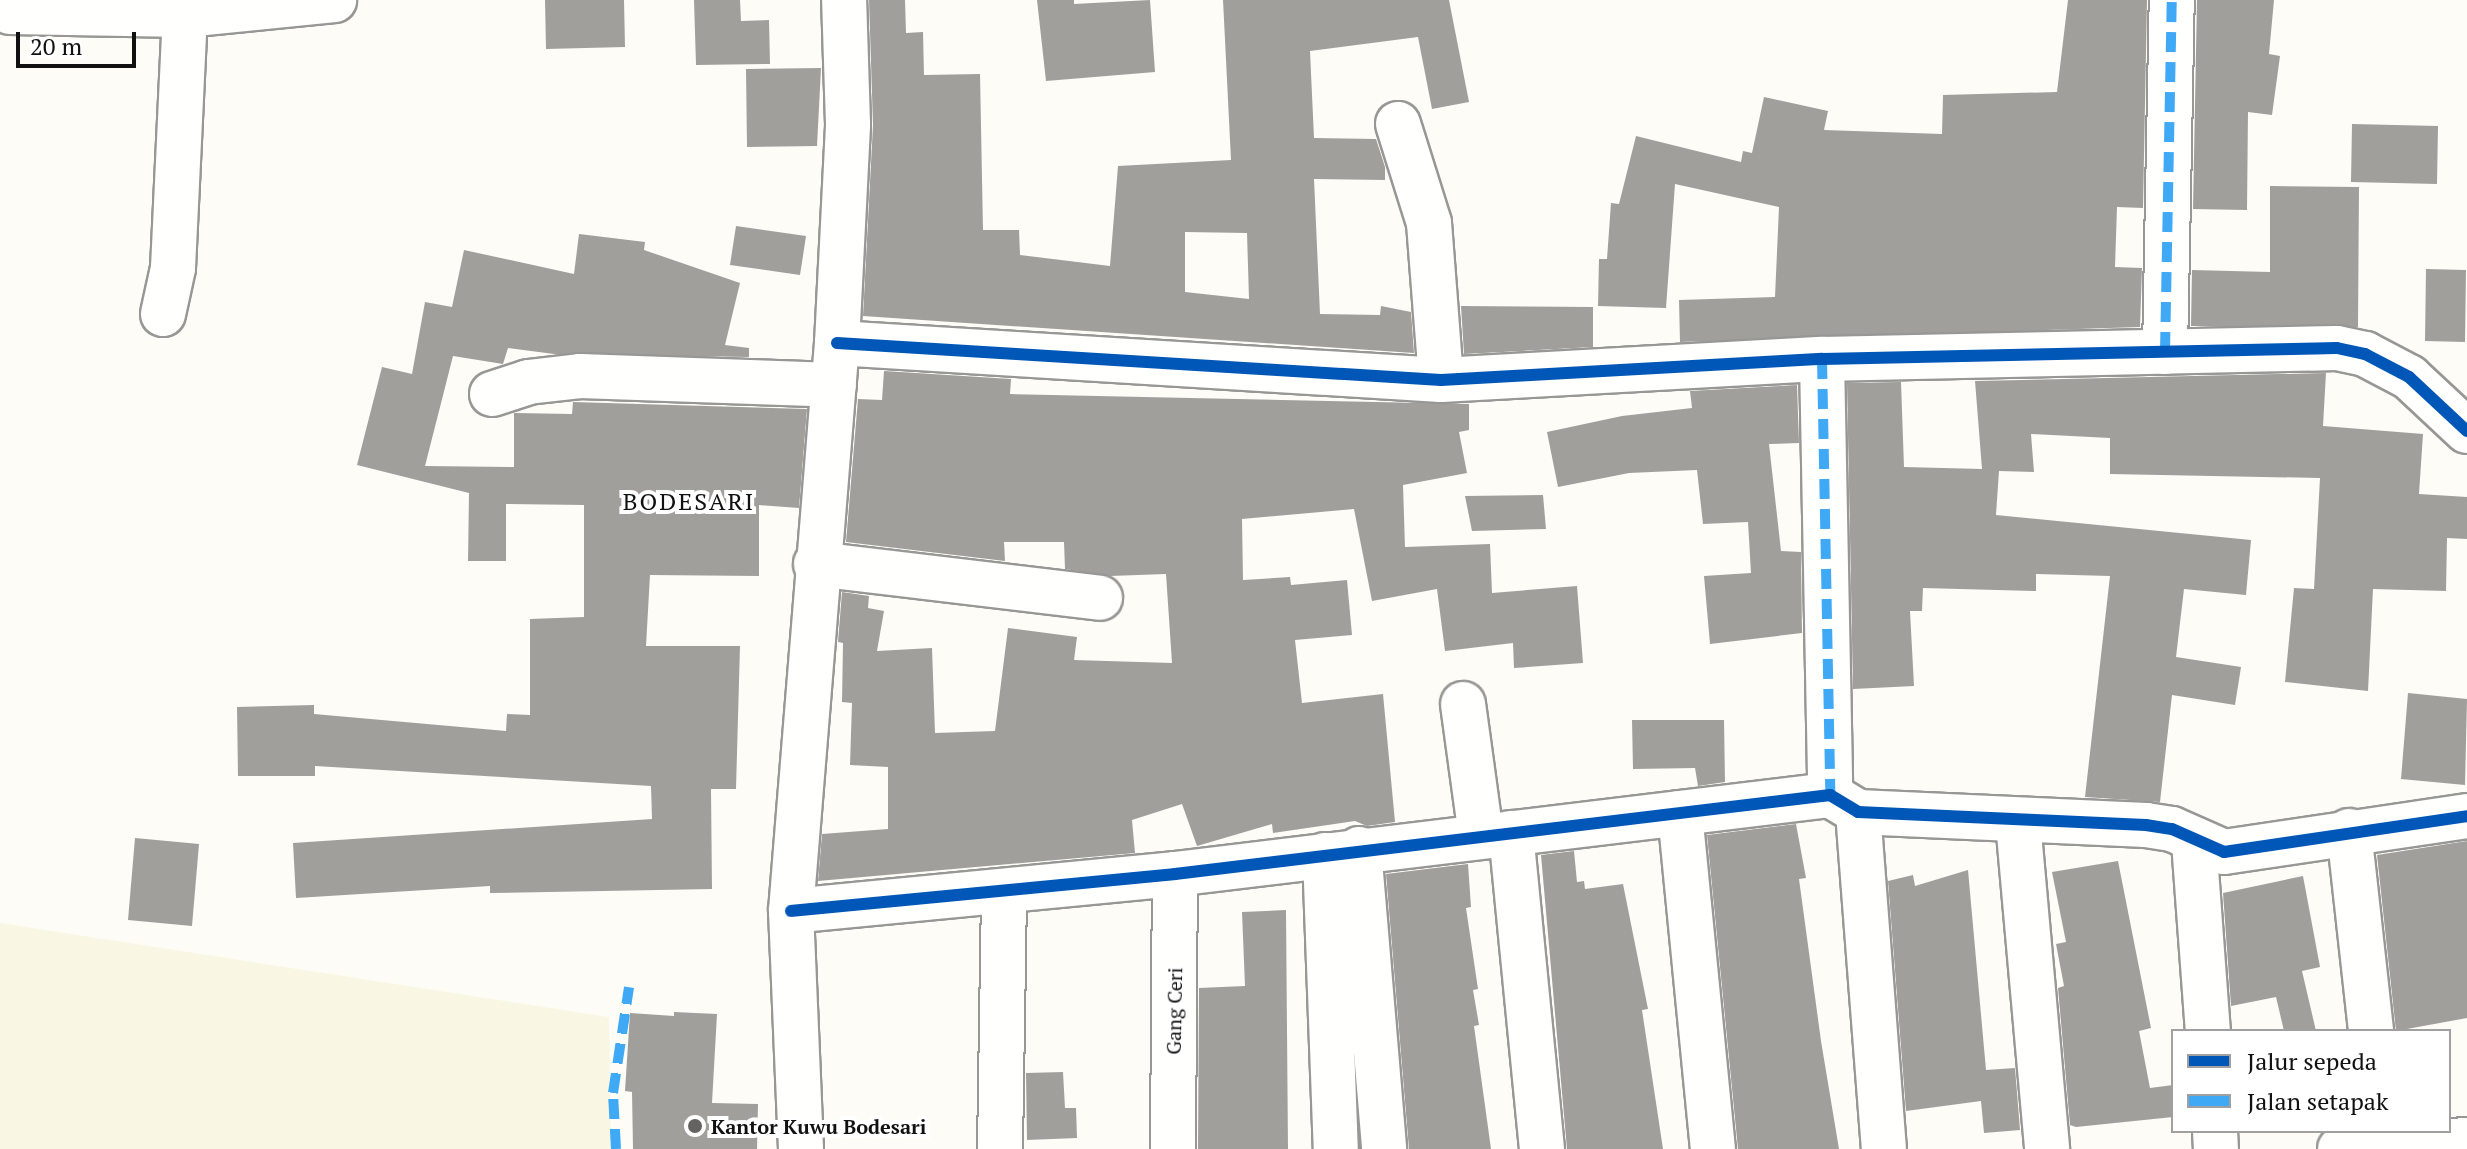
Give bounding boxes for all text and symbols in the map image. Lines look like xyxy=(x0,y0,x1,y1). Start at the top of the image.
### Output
scale bar xyxy=(20,16,140,66)
text: 20 m xyxy=(30,30,82,62)
district label: BODESARI xyxy=(623,488,755,516)
street label: Gang Ceri xyxy=(1161,967,1187,1055)
legend xyxy=(2171,1029,2451,1133)
text: Jalur sepeda xyxy=(2247,1045,2377,1077)
text: Jalan setapak xyxy=(2247,1085,2388,1117)
place label: Kantor Kuwu Bodesari xyxy=(711,1114,926,1138)
marker: Kantor Kuwu Bodesari xyxy=(686,1117,704,1135)

